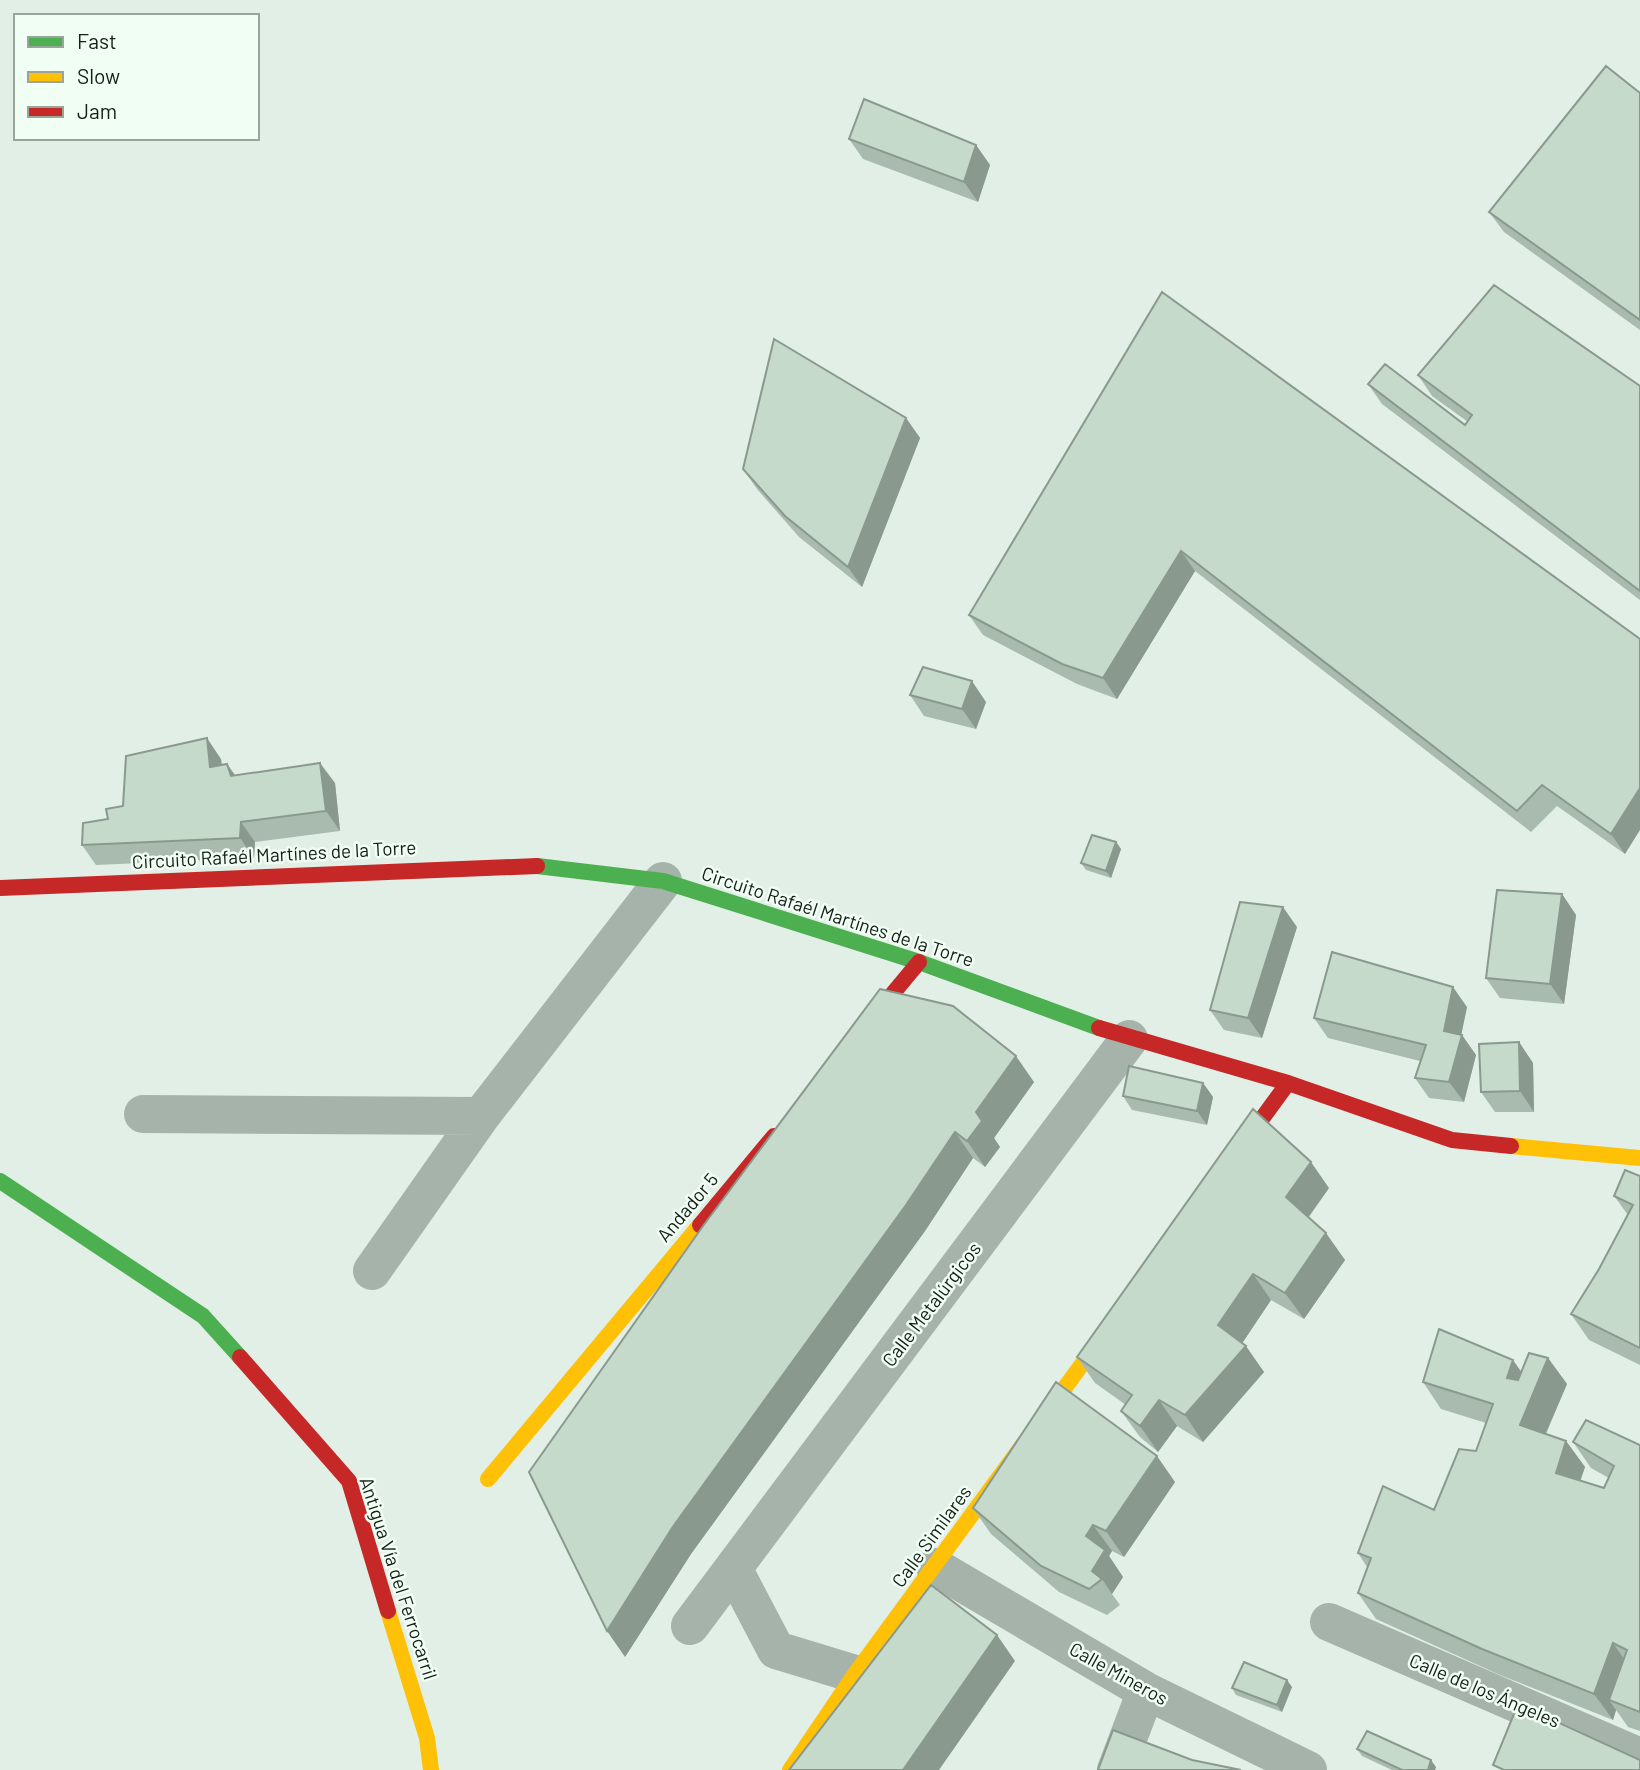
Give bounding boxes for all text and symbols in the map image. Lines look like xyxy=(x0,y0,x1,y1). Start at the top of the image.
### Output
legend xyxy=(14,14,259,140)
text: Fast xyxy=(77,28,117,53)
text: Slow xyxy=(77,63,120,88)
text: Jam xyxy=(77,98,117,123)
street label: Circuito Rafaél Martínes de la Torre xyxy=(131,835,417,873)
street label: Circuito Rafaél Martínes de la Torre xyxy=(699,861,977,971)
street label: Andador 5 xyxy=(652,1168,722,1246)
street label: Calle Metalúrgicos xyxy=(877,1237,985,1371)
street label: Antigua Vía del Ferrocarril xyxy=(355,1474,443,1682)
street label: Calle Similares xyxy=(886,1481,976,1591)
street label: Calle Mineros xyxy=(1066,1637,1172,1709)
street label: Calle de los Ángeles xyxy=(1406,1648,1564,1732)

